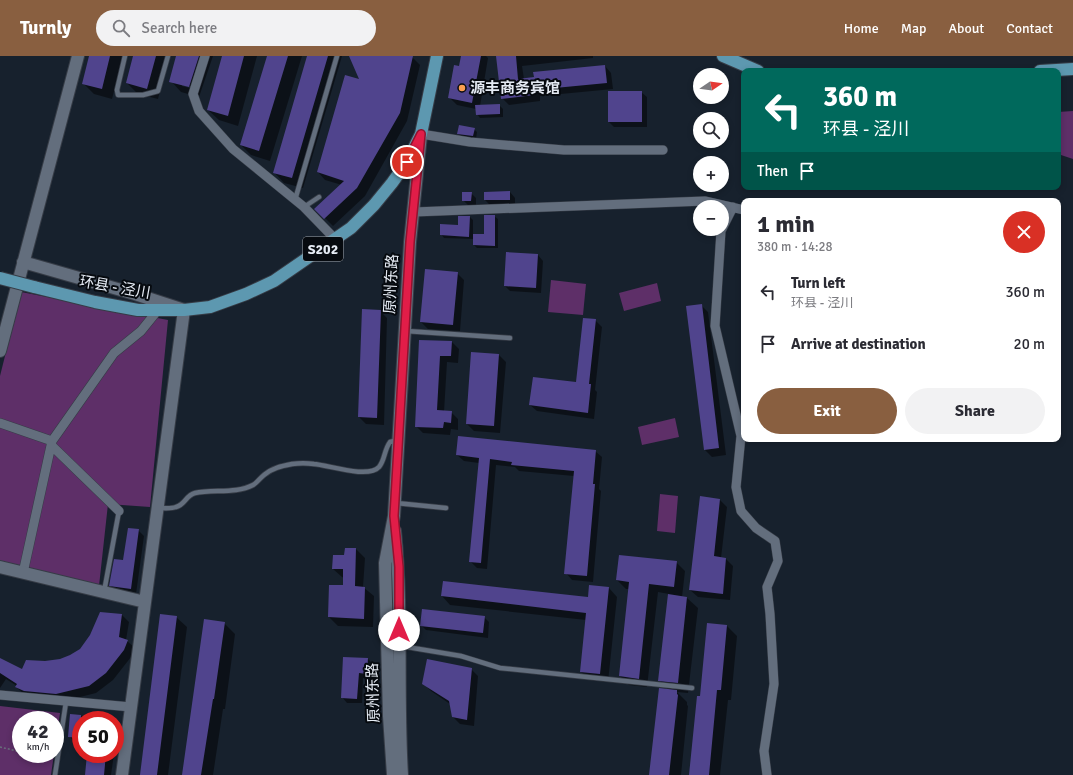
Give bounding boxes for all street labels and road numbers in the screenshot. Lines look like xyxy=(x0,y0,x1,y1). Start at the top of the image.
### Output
road number: S202 xyxy=(303,237,343,261)
street label: 原州东路 xyxy=(380,254,402,314)
street label: 环县 - 泾川 xyxy=(78,272,152,302)
street label: 原州东路 xyxy=(363,663,383,723)

